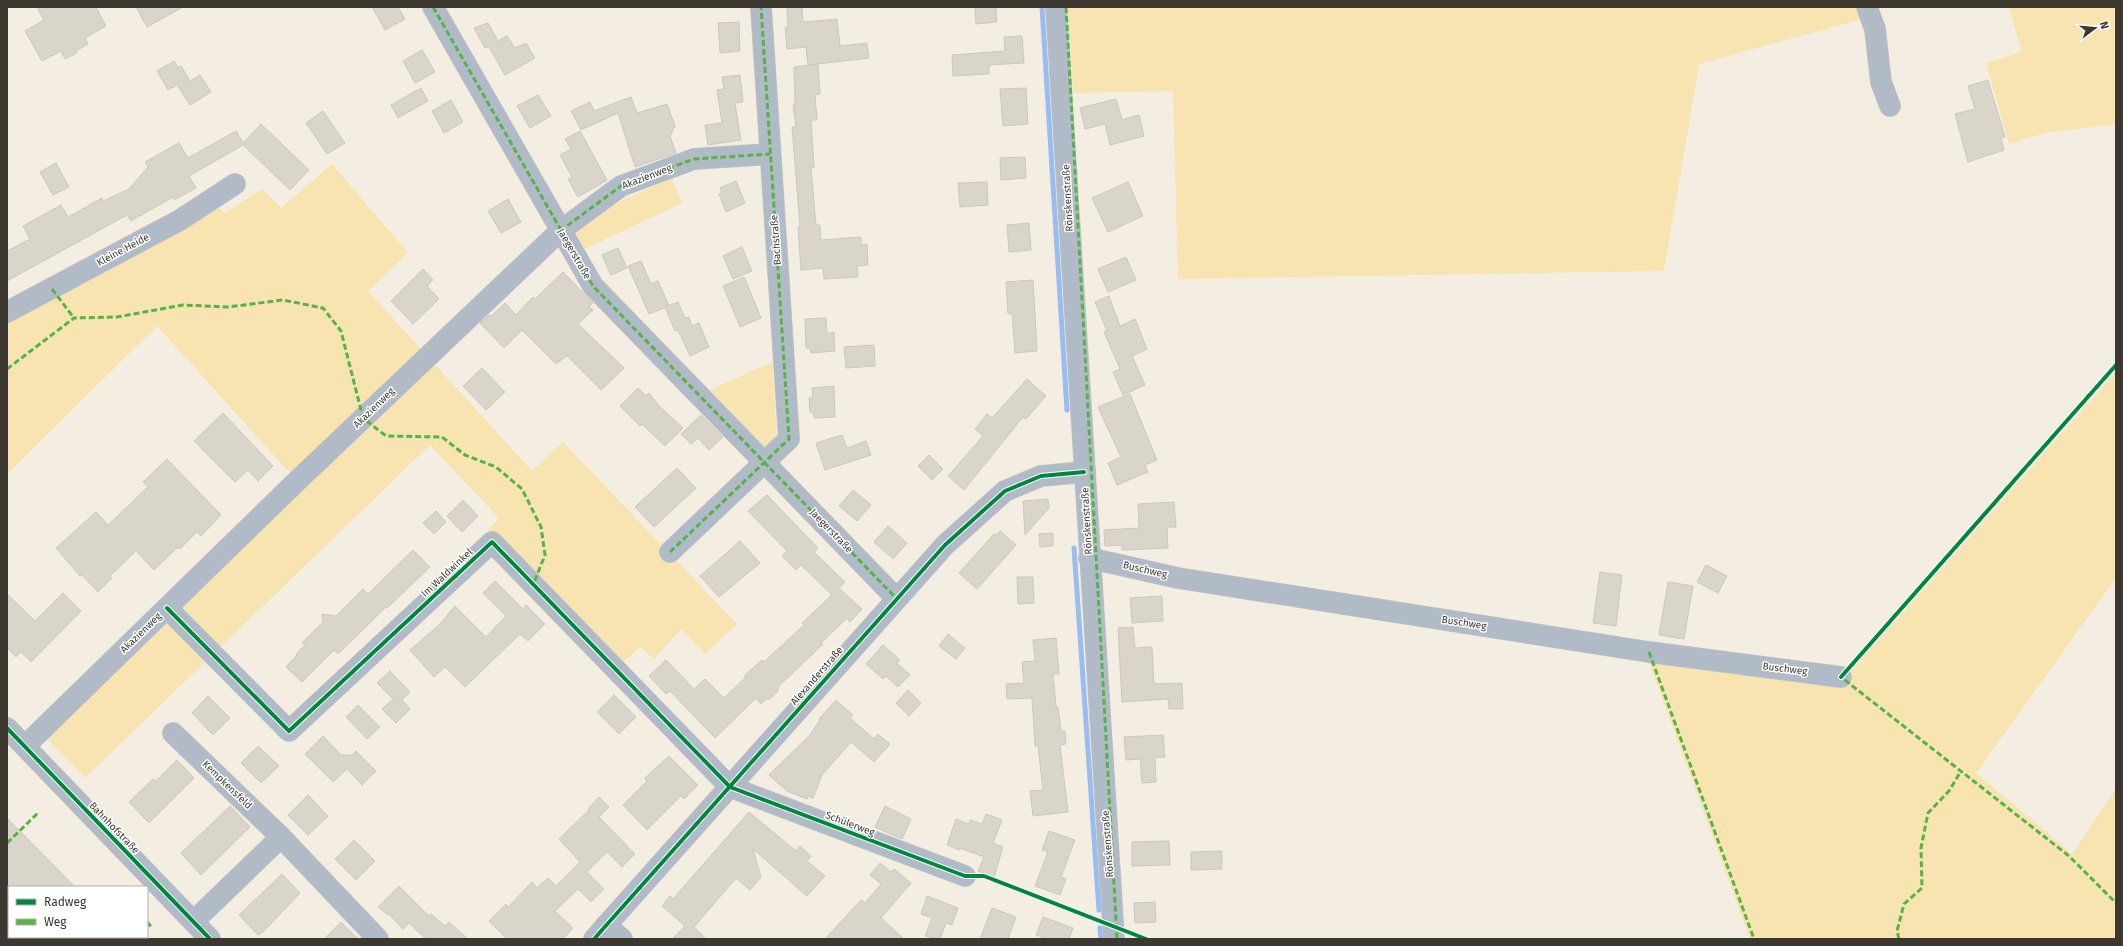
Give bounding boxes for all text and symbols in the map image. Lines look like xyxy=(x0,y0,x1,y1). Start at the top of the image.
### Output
north arrow xyxy=(2075,8,2115,48)
text: N xyxy=(2097,20,2111,31)
street label: Akazienweg xyxy=(620,162,674,192)
street label: Rönskenstraße xyxy=(1060,164,1076,232)
street label: Bachstraße xyxy=(768,214,784,266)
street label: Jaegerstraße xyxy=(555,226,593,282)
street label: Kleine Heide xyxy=(95,231,151,269)
street label: Akazienweg xyxy=(351,385,398,431)
street label: Rönskenstraße xyxy=(1079,487,1095,555)
street label: Jaegerstraße xyxy=(807,506,855,556)
street label: Im Waldwinkel xyxy=(419,546,475,600)
street label: Buschweg xyxy=(1122,559,1169,581)
street label: Akazienweg xyxy=(118,610,165,656)
street label: Buschweg xyxy=(1441,614,1488,633)
street label: Alexanderstraße xyxy=(788,644,846,708)
street label: Buschweg xyxy=(1762,660,1809,678)
street label: Kempkensfeld xyxy=(200,758,254,812)
street label: Bahnhofstraße xyxy=(86,800,142,856)
street label: Schülerweg xyxy=(824,809,877,839)
street label: Rönskenstraße xyxy=(1100,810,1116,878)
legend xyxy=(8,886,148,938)
text: Radweg xyxy=(44,895,87,909)
text: Weg xyxy=(44,915,67,929)

